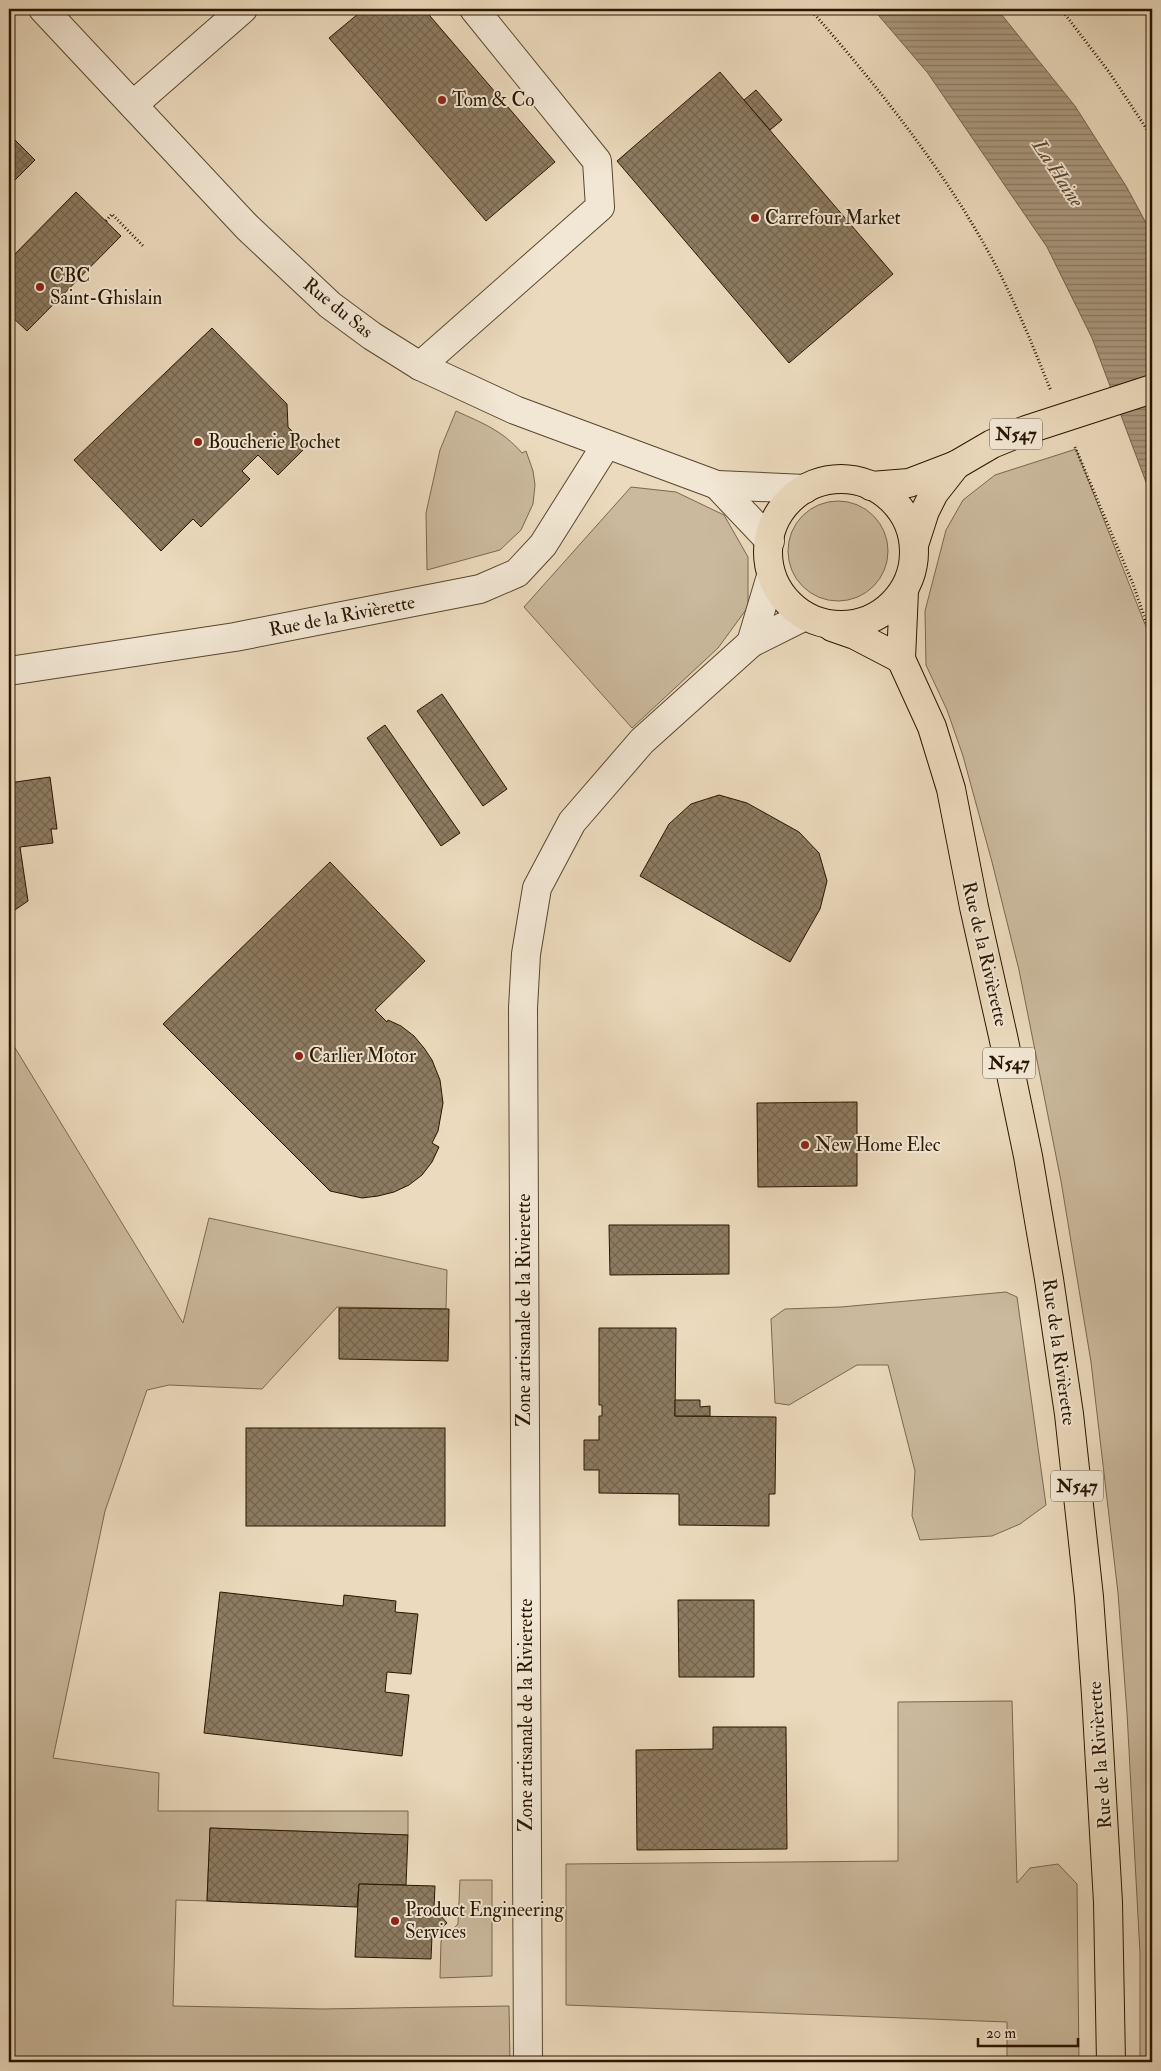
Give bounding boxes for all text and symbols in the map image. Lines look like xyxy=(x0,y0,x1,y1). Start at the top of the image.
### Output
place label: Tom & Co xyxy=(452,88,535,112)
marker: Tom & Co xyxy=(436,94,448,106)
water label: La Haine xyxy=(1026,133,1089,212)
place label: Carrefour Market xyxy=(765,206,901,230)
marker: Carrefour Market xyxy=(749,212,761,224)
place label: CBC Saint-Ghislain xyxy=(50,264,162,310)
street label: Rue du Sas xyxy=(298,272,378,344)
marker: CBC Saint-Ghislain xyxy=(34,281,46,293)
road number: N547 xyxy=(990,418,1042,449)
place label: Boucherie Pochet xyxy=(208,430,340,454)
marker: Boucherie Pochet xyxy=(192,436,204,448)
street label: Rue de la Rivièrette xyxy=(267,590,417,642)
street label: Rue de la Rivièrette xyxy=(957,879,1013,1029)
place label: Carlier Motor xyxy=(309,1044,416,1068)
road number: N547 xyxy=(983,1048,1035,1078)
marker: Carlier Motor xyxy=(293,1050,305,1062)
place label: New Home Elec xyxy=(815,1133,941,1157)
marker: New Home Elec xyxy=(799,1139,811,1151)
street label: Zone artisanale de la Rivierette xyxy=(512,1194,536,1426)
street label: Rue de la Rivièrette xyxy=(1037,1277,1081,1427)
road number: N547 xyxy=(1051,1470,1103,1502)
street label: Zone artisanale de la Rivierette xyxy=(514,1599,538,1831)
street label: Rue de la Rivièrette xyxy=(1083,1680,1117,1830)
place label: Product Engineering Services xyxy=(405,1898,565,1944)
marker: Product Engineering Services xyxy=(389,1915,401,1927)
scale bar xyxy=(978,2016,1078,2048)
text: 20 m xyxy=(986,2024,1016,2043)

